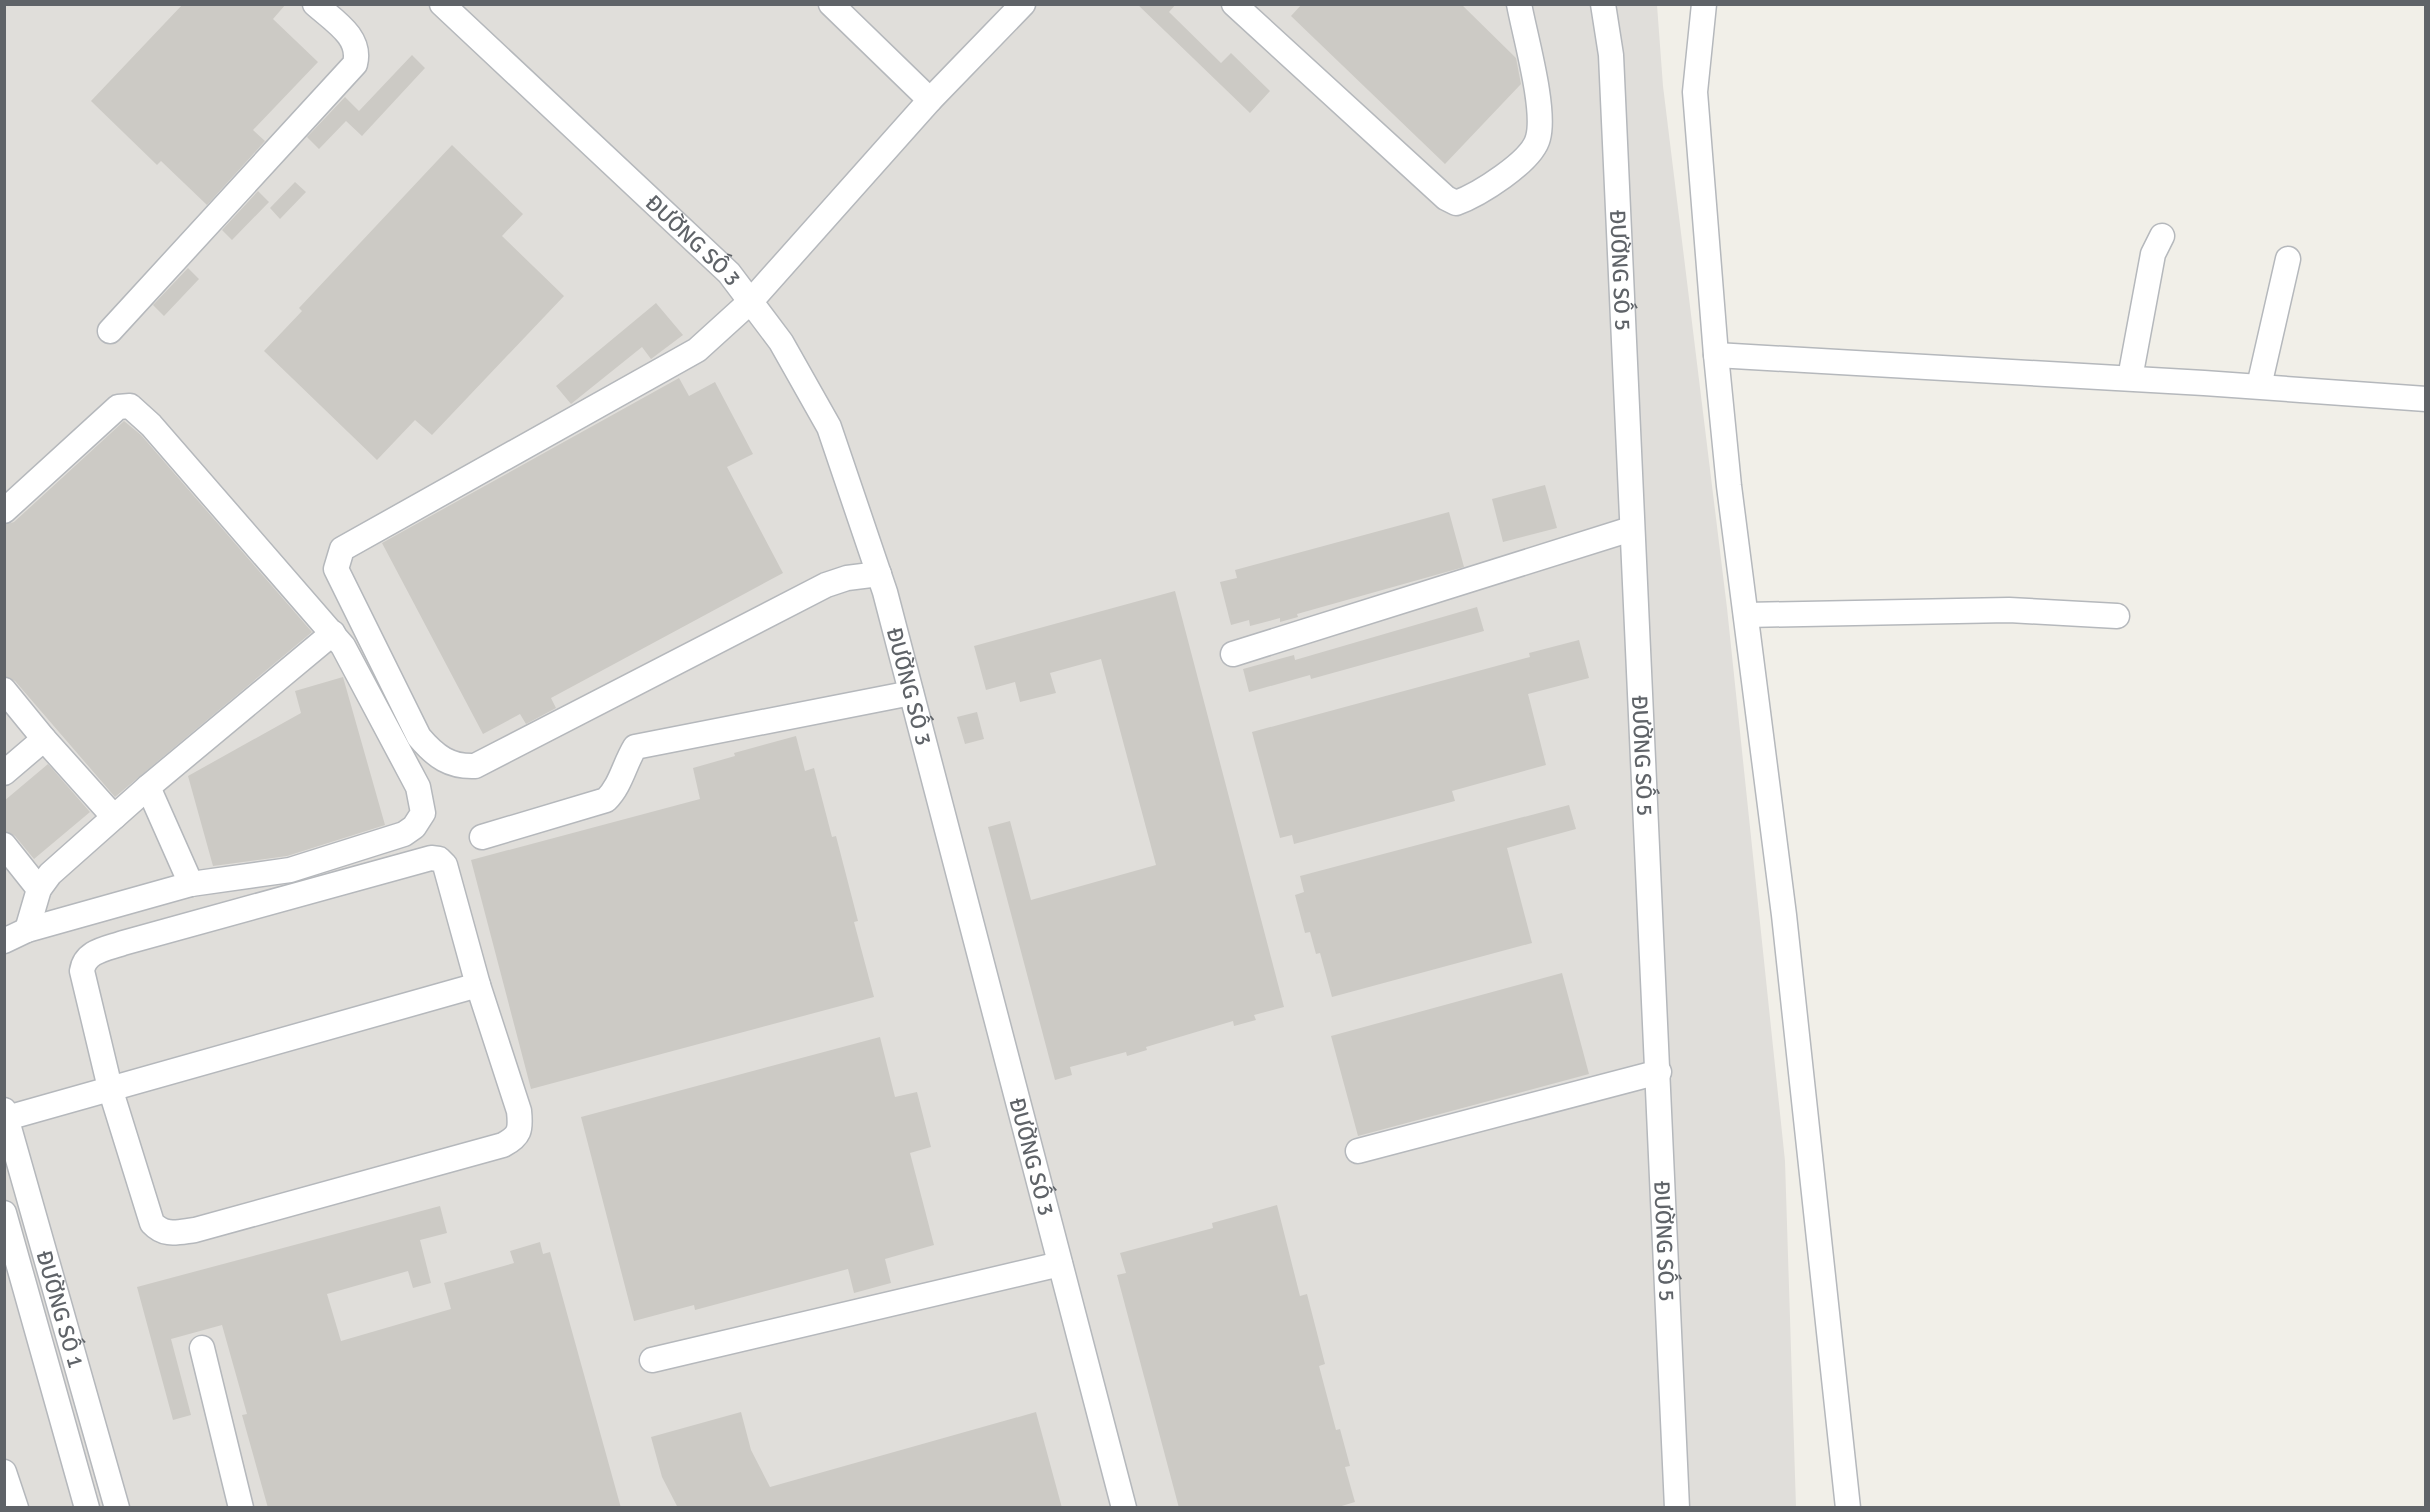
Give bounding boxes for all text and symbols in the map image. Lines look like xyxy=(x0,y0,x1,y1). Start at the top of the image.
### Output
street label: ĐƯỜNG SỐ 3 xyxy=(640,189,747,291)
street label: ĐƯỜNG SỐ 5 xyxy=(1604,209,1639,331)
street label: ĐƯỜNG SỐ 3 xyxy=(881,624,937,748)
street label: ĐƯỜNG SỐ 5 xyxy=(1626,695,1661,817)
street label: ĐƯỜNG SỐ 3 xyxy=(1003,1095,1060,1219)
street label: ĐƯỜNG SỐ 5 xyxy=(1648,1180,1683,1302)
street label: ĐƯỜNG SỐ 1 xyxy=(31,1247,90,1371)

